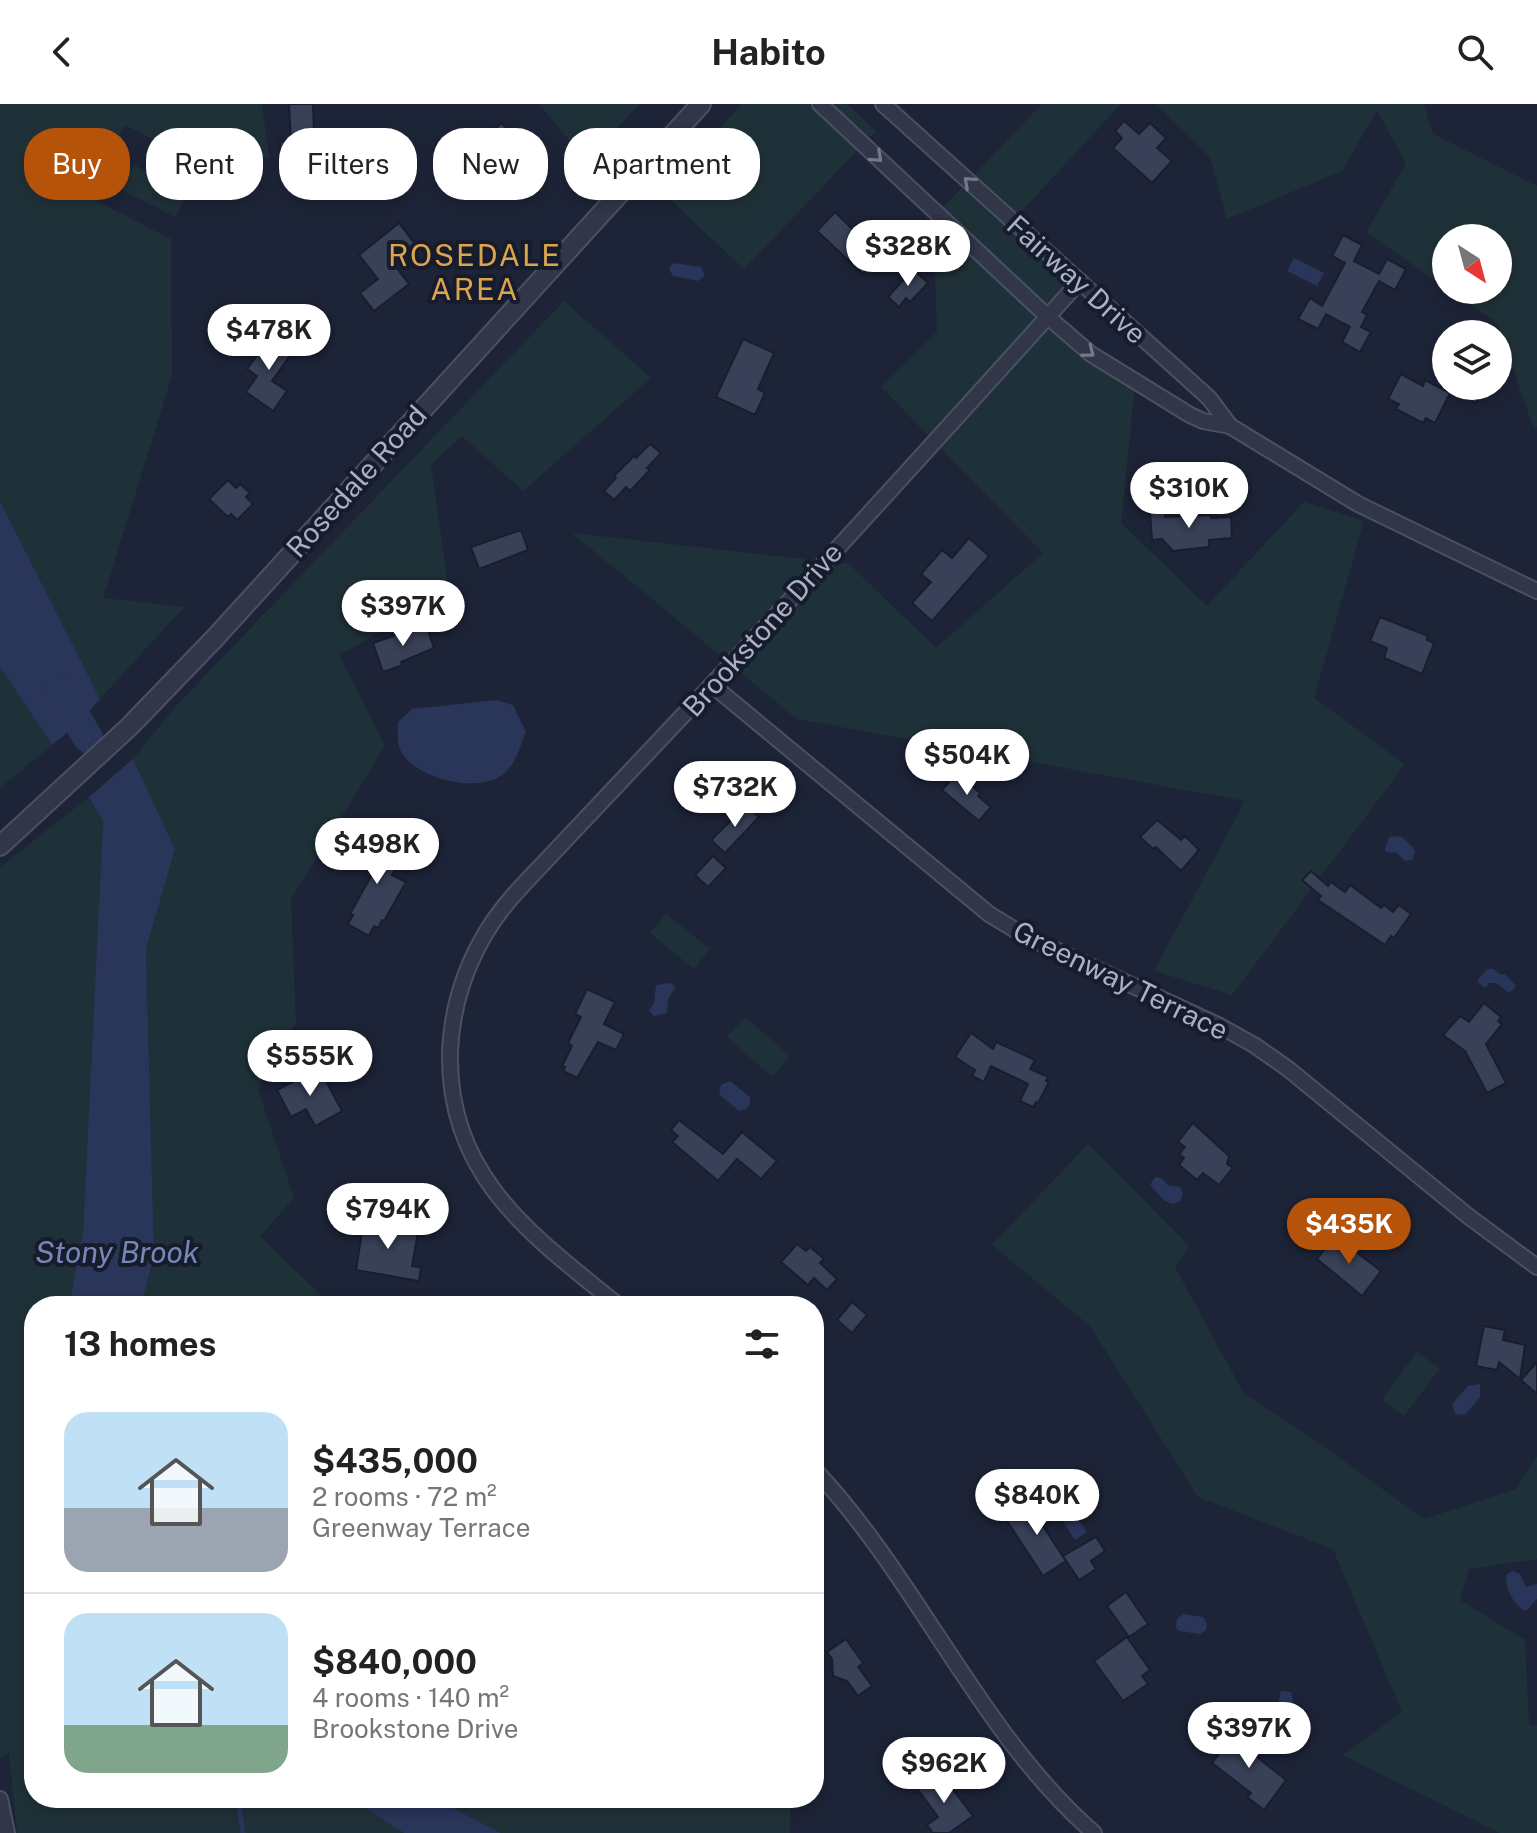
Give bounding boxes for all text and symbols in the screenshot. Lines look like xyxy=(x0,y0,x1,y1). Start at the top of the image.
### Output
icon: back xyxy=(40,30,84,74)
icon: search xyxy=(1453,30,1497,74)
text: Habito xyxy=(711,31,826,73)
chip: Buy xyxy=(24,128,130,200)
chip: Rent xyxy=(146,128,263,200)
chip: Filters xyxy=(279,128,417,200)
chip: New xyxy=(433,128,548,200)
chip: Apartment xyxy=(564,128,760,200)
one-way arrow xyxy=(868,148,882,163)
one-way arrow xyxy=(963,178,978,192)
street label: Fairway Drive xyxy=(1001,208,1153,350)
pin: $328K xyxy=(852,220,964,288)
north arrow xyxy=(1432,224,1512,304)
map controls xyxy=(1432,224,1512,400)
text: $328K xyxy=(864,230,952,261)
district label: ROSEDALE AREA xyxy=(388,237,562,307)
pin: $478K xyxy=(213,304,325,372)
text: $478K xyxy=(226,314,312,345)
button: layers xyxy=(1432,320,1512,400)
one-way arrow xyxy=(1080,342,1095,356)
street label: Rosedale Road xyxy=(279,398,433,564)
pin: $310K xyxy=(1133,462,1245,530)
text: $310K xyxy=(1148,472,1230,503)
street label: Brookstone Drive xyxy=(675,535,849,723)
pin: $397K xyxy=(347,580,459,648)
text: $397K xyxy=(360,590,446,621)
pin: $504K xyxy=(911,729,1023,797)
text: $504K xyxy=(923,739,1011,770)
pin: $732K xyxy=(679,761,791,829)
text: $732K xyxy=(692,771,778,802)
pin: $498K xyxy=(321,818,433,886)
text: $498K xyxy=(333,828,421,859)
street label: Greenway Terrace xyxy=(1008,914,1234,1046)
pin: $555K xyxy=(254,1030,366,1098)
text: $555K xyxy=(266,1040,355,1071)
pin: $794K xyxy=(332,1183,444,1251)
text: $794K xyxy=(345,1193,431,1224)
pin: $435K xyxy=(1293,1198,1405,1266)
text: $435K xyxy=(1305,1208,1393,1239)
water label: Stony Brook xyxy=(35,1234,200,1270)
icon: filters xyxy=(740,1322,784,1366)
text: 13 homes xyxy=(64,1324,216,1364)
text: $435,000 xyxy=(312,1441,478,1481)
icon: home xyxy=(128,1444,224,1540)
pin: $840K xyxy=(981,1469,1093,1537)
text: $840K xyxy=(993,1479,1081,1510)
text: 2 rooms · 72 m² xyxy=(312,1481,497,1512)
text: Greenway Terrace xyxy=(312,1512,530,1543)
text: $840,000 xyxy=(312,1642,477,1682)
icon: home xyxy=(128,1645,224,1741)
text: 4 rooms · 140 m² xyxy=(312,1682,509,1713)
pin: $397K xyxy=(1193,1702,1305,1770)
text: $397K xyxy=(1206,1712,1292,1743)
text: Brookstone Drive xyxy=(312,1713,519,1744)
pin: $962K xyxy=(888,1737,1000,1805)
text: $962K xyxy=(900,1747,988,1778)

